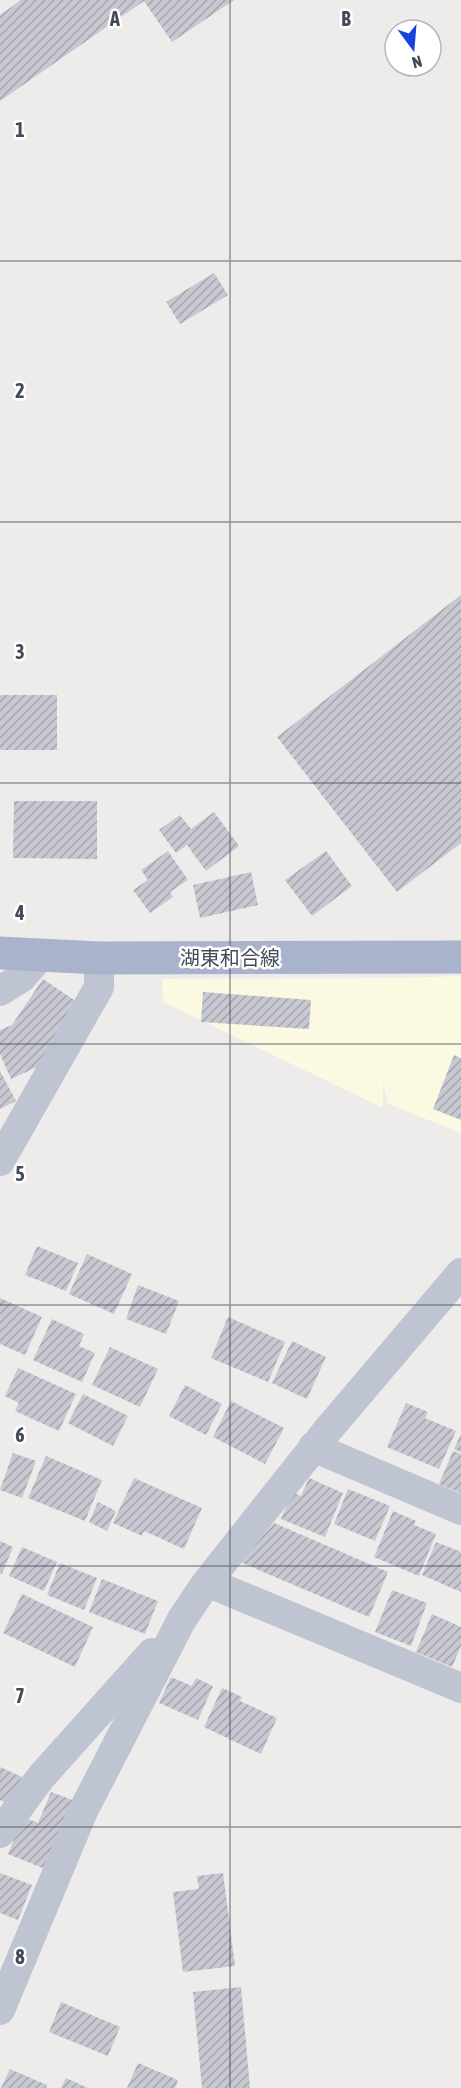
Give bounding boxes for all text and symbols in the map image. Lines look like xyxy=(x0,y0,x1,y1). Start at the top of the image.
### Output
text: A xyxy=(109,7,120,30)
text: B xyxy=(341,7,351,30)
north arrow xyxy=(383,18,443,78)
text: N xyxy=(410,52,424,72)
text: 1 xyxy=(15,118,25,141)
text: 2 xyxy=(15,379,25,402)
text: 3 xyxy=(15,640,25,663)
text: 4 xyxy=(14,901,25,924)
street label: 湖東和合線 xyxy=(180,946,280,969)
text: 5 xyxy=(15,1162,25,1185)
text: 6 xyxy=(15,1423,25,1446)
text: 7 xyxy=(15,1684,25,1707)
text: 8 xyxy=(15,1945,25,1968)

